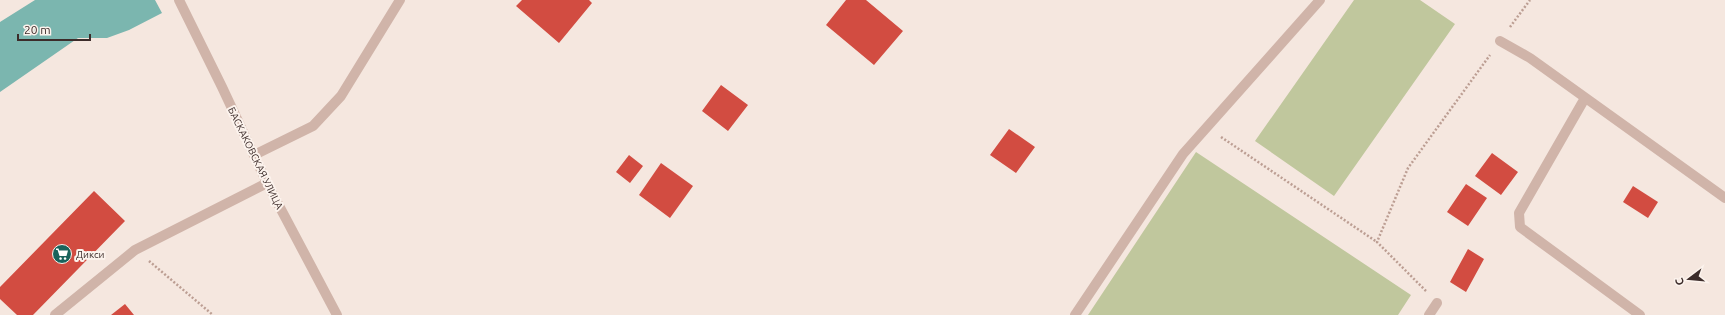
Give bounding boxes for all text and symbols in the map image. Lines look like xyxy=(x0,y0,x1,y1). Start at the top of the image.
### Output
scale bar xyxy=(18,16,90,42)
text: 20 m xyxy=(24,23,51,36)
street label: БАСКАКОВСКАЯ УЛИЦА xyxy=(226,105,285,211)
supermarket icon: Дикси xyxy=(51,243,73,265)
place label: Дикси xyxy=(76,249,105,260)
north arrow xyxy=(1669,259,1709,299)
text: С xyxy=(1673,277,1686,287)

